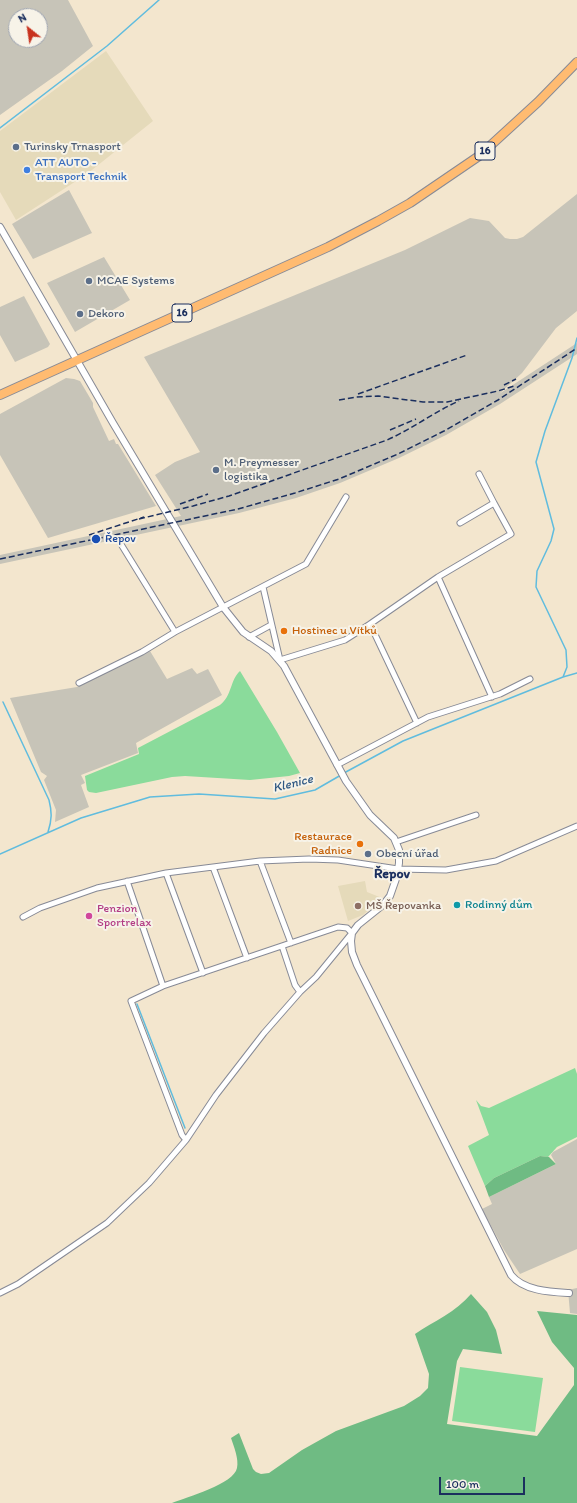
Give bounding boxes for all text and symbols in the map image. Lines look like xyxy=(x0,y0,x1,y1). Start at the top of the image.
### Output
north arrow xyxy=(8,8,48,48)
text: N xyxy=(16,11,29,26)
place label: Turinsky Trnasport xyxy=(24,140,121,154)
marker: Turinsky Trnasport xyxy=(11,142,21,152)
road number: 16 xyxy=(475,142,495,160)
place label: ATT AUTO - Transport Technik xyxy=(35,156,127,184)
marker: ATT AUTO - Transport Technik xyxy=(22,165,32,175)
place label: MCAE Systems xyxy=(97,274,175,288)
marker: MCAE Systems xyxy=(84,276,94,286)
road number: 16 xyxy=(172,304,192,322)
place label: Dekoro xyxy=(88,307,125,321)
marker: Dekoro xyxy=(75,309,85,319)
place label: M. Preymesser logistika xyxy=(224,456,299,484)
marker: M. Preymesser logistika xyxy=(211,465,221,475)
place label: Řepov xyxy=(105,532,136,546)
marker: Řepov xyxy=(90,533,102,545)
place label: Hostinec u Vítků xyxy=(292,624,377,638)
marker: Hostinec u Vítků xyxy=(279,626,289,636)
water label: Klenice xyxy=(271,771,315,797)
place label: Restaurace Radnice xyxy=(294,830,352,858)
marker: Restaurace Radnice xyxy=(355,839,365,849)
place label: Obecní úřad xyxy=(376,847,439,861)
marker: Obecní úřad xyxy=(363,849,373,859)
district label: Řepov xyxy=(374,866,410,882)
place label: Rodinný dům xyxy=(465,898,532,912)
place label: MŠ Řepovanka xyxy=(366,899,441,913)
marker: Rodinný dům xyxy=(452,900,462,910)
marker: MŠ Řepovanka xyxy=(353,901,363,911)
place label: Penzion Sportrelax xyxy=(97,902,151,930)
marker: Penzion Sportrelax xyxy=(84,911,94,921)
scale bar xyxy=(441,1469,527,1495)
text: 100 m xyxy=(446,1477,479,1491)

